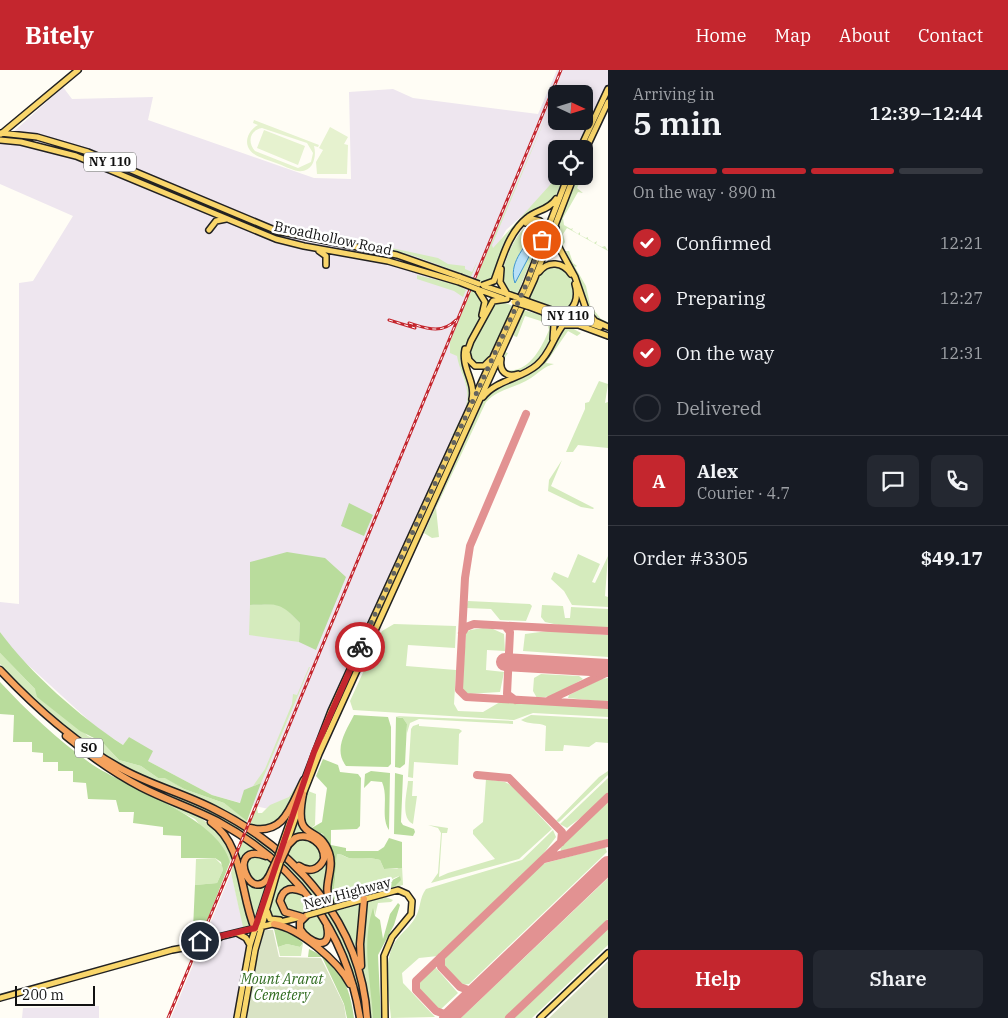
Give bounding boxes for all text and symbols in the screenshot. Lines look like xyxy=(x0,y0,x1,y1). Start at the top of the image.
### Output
text: Bitely xyxy=(25,19,94,51)
text: Home xyxy=(695,24,747,47)
text: Map xyxy=(775,24,811,47)
text: About xyxy=(839,24,890,47)
text: Contact xyxy=(918,24,983,47)
text: Arriving in xyxy=(633,84,715,104)
north arrow xyxy=(548,85,592,130)
map controls xyxy=(548,85,593,185)
text: 12:39–12:44 xyxy=(869,101,983,125)
text: 5 min xyxy=(633,102,722,144)
button: locate xyxy=(548,140,593,185)
road number: NY 110 xyxy=(84,152,136,171)
text: On the way · 890 m xyxy=(633,182,776,202)
street label: Broadhollow Road xyxy=(272,217,394,259)
pin xyxy=(521,219,563,261)
icon: bag xyxy=(528,226,556,254)
icon: check xyxy=(633,229,661,257)
text: Confirmed xyxy=(676,231,771,255)
text: 12:21 xyxy=(940,233,983,253)
icon: check xyxy=(633,284,661,312)
text: Preparing xyxy=(676,286,765,310)
text: 12:27 xyxy=(940,288,983,308)
road number: NY 110 xyxy=(542,307,594,326)
icon: check xyxy=(633,339,661,367)
text: On the way xyxy=(676,341,774,365)
text: 12:31 xyxy=(940,343,983,363)
text: Delivered xyxy=(676,396,762,420)
button: chat xyxy=(867,455,919,507)
button: phone xyxy=(931,455,983,507)
text: Alex xyxy=(697,459,738,483)
text: A xyxy=(652,469,666,493)
text: Courier · 4.7 xyxy=(697,483,790,503)
text: Order #3305 xyxy=(633,546,748,570)
text: $49.17 xyxy=(921,546,983,570)
courier xyxy=(335,622,385,672)
icon: bike xyxy=(346,633,374,661)
road number: SO xyxy=(75,738,103,758)
street label: New Highway xyxy=(301,873,393,913)
pin xyxy=(179,920,221,962)
icon: home xyxy=(186,927,214,955)
button: Help xyxy=(633,950,803,1008)
button: Share xyxy=(813,950,983,1008)
park label: Mount Ararat Cemetery xyxy=(240,970,324,1004)
scale bar xyxy=(15,983,95,1006)
text: 200 m xyxy=(22,986,64,1004)

